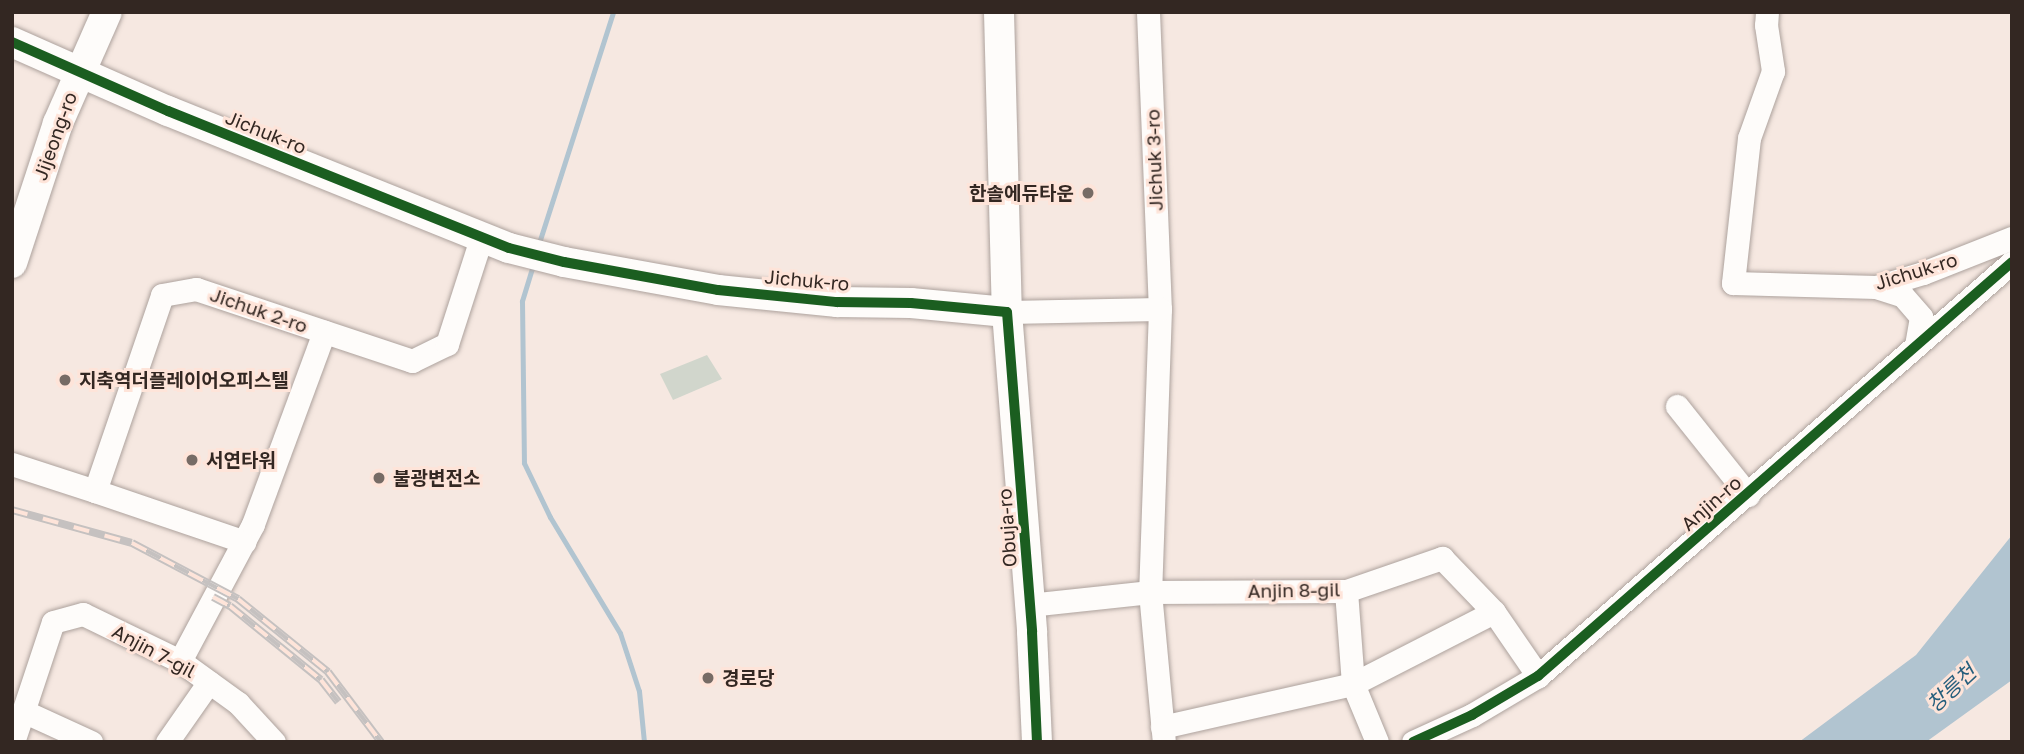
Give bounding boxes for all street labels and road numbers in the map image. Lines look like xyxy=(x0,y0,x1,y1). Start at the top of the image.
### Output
street label: Jijeong-ro xyxy=(28,89,82,183)
street label: Jichuk-ro xyxy=(222,106,310,158)
street label: Jichuk 3-ro xyxy=(1141,109,1167,211)
street label: Jichuk-ro xyxy=(1872,248,1960,294)
street label: Jichuk-ro xyxy=(764,265,850,295)
street label: Jichuk 2-ro xyxy=(207,283,311,337)
street label: Anjin-ro xyxy=(1676,471,1746,535)
street label: Obuja-ro xyxy=(993,488,1021,568)
street label: Anjin 8-gil xyxy=(1247,578,1341,602)
street label: Anjin 7-gil xyxy=(108,620,200,682)

